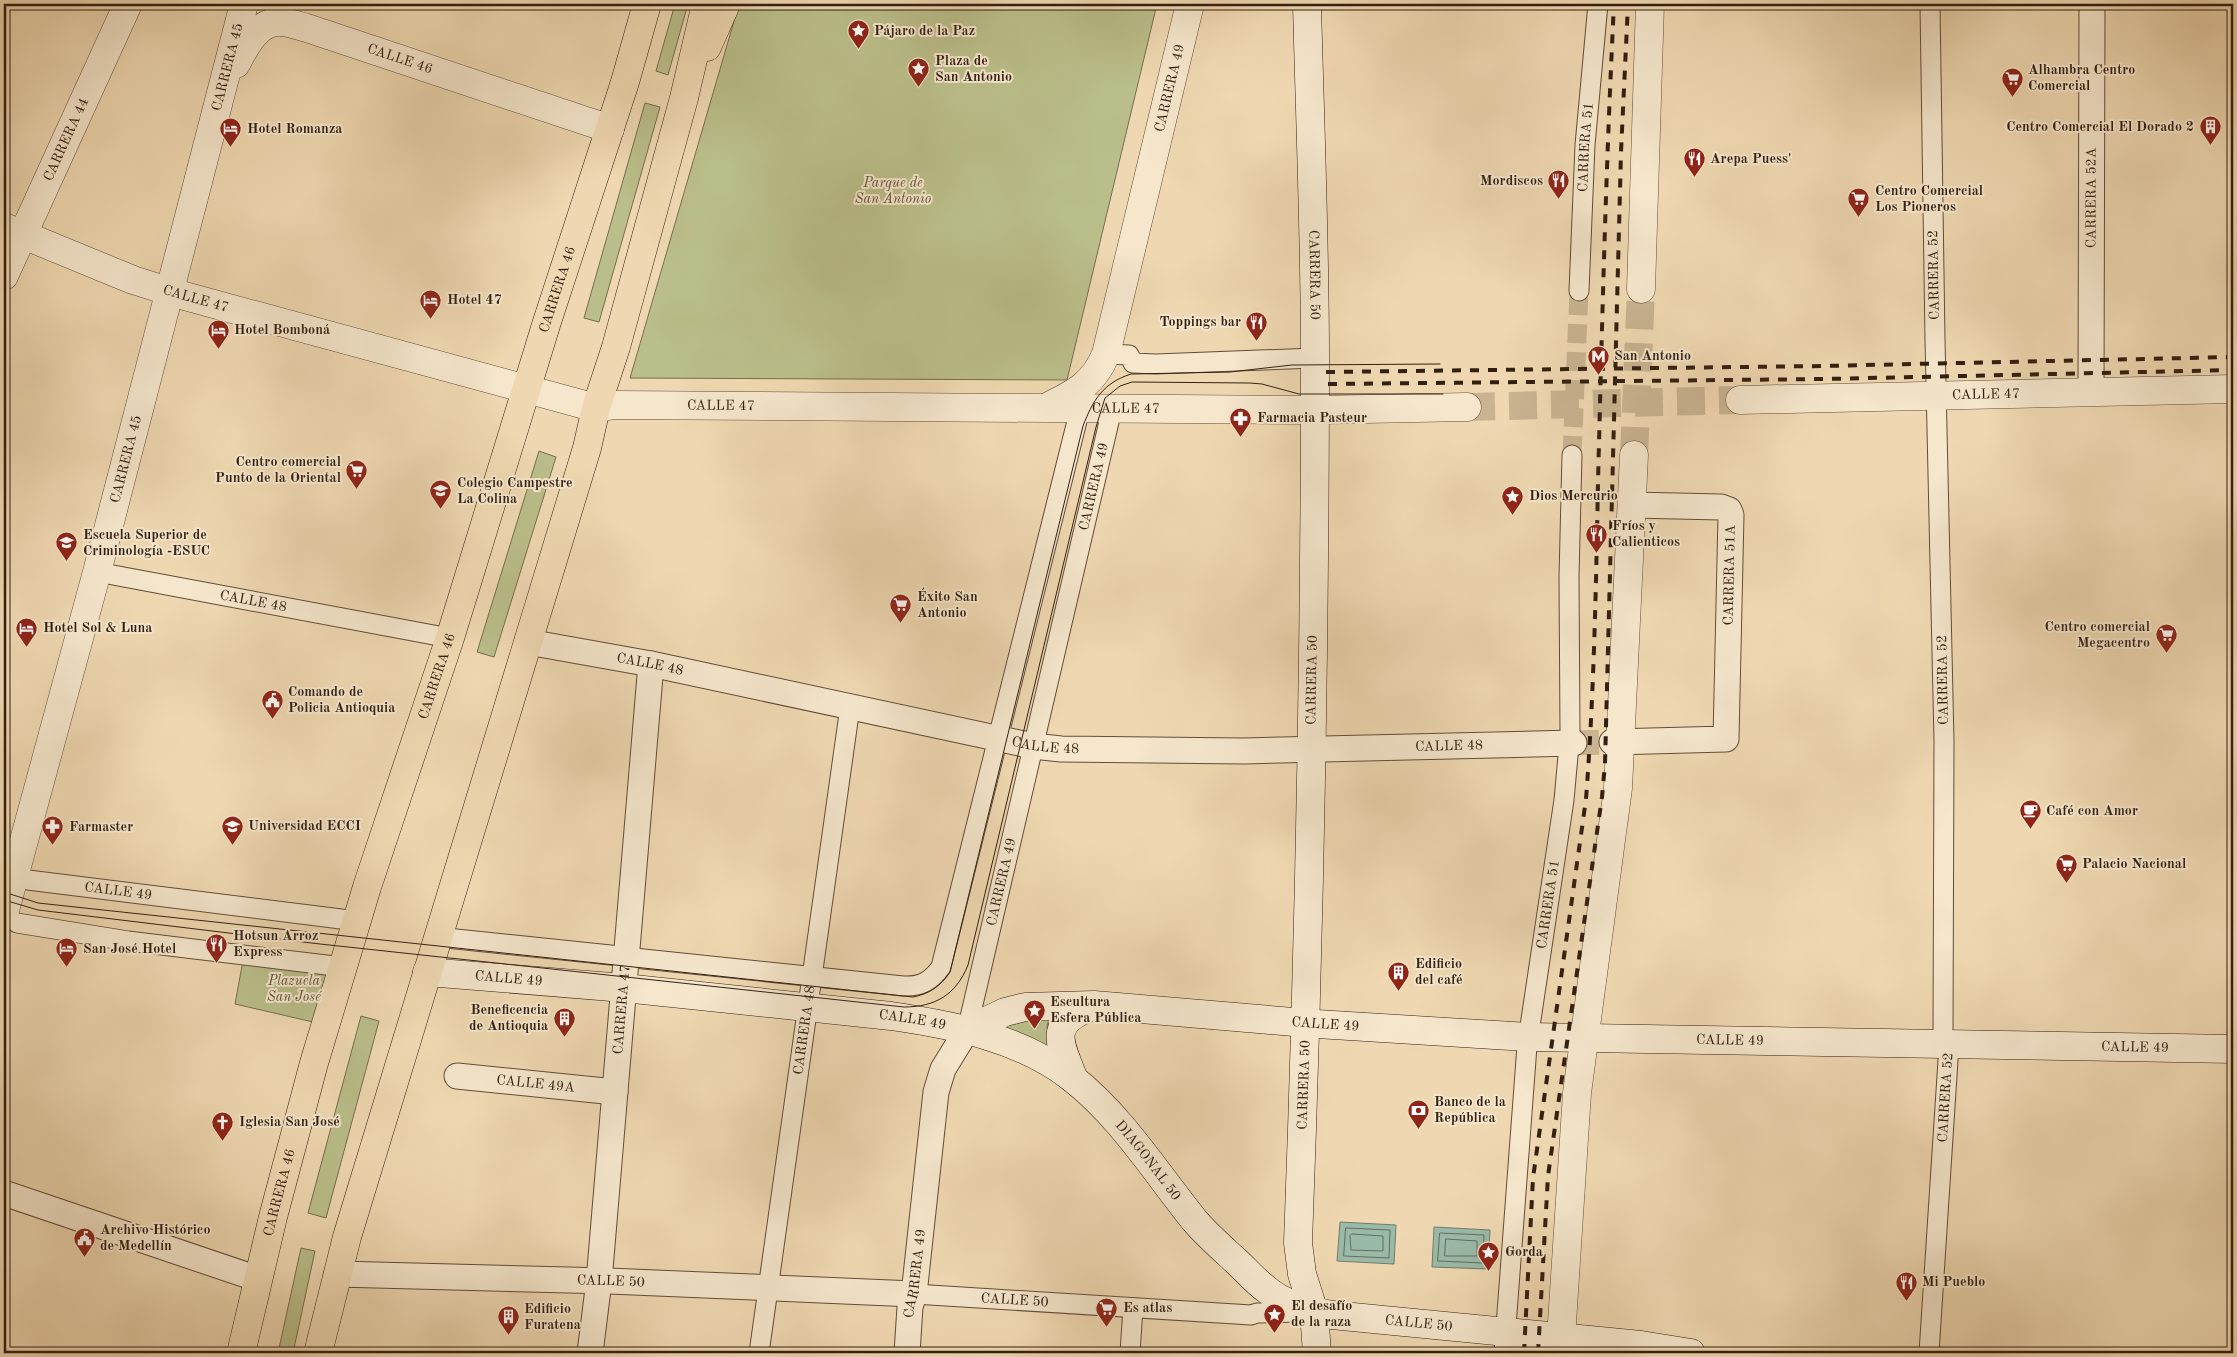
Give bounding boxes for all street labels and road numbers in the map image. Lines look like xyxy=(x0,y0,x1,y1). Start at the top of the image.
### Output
street label: CARRERA 45 xyxy=(210,22,246,112)
street label: CALLE 46 xyxy=(365,42,434,76)
street label: CARRERA 49 xyxy=(1152,43,1187,134)
street label: CARRERA 44 xyxy=(41,96,91,183)
street label: CARRERA 51 xyxy=(1576,102,1596,192)
street label: CARRERA 52A xyxy=(2084,147,2099,248)
street label: CARRERA 50 xyxy=(1306,230,1322,320)
street label: CARRERA 52 xyxy=(1926,230,1942,320)
street label: CARRERA 46 xyxy=(537,245,578,334)
street label: CALLE 47 xyxy=(161,283,230,315)
street label: CALLE 47 xyxy=(1952,387,2020,402)
street label: CALLE 47 xyxy=(687,399,755,413)
street label: CALLE 47 xyxy=(1092,401,1160,416)
street label: CARRERA 45 xyxy=(108,414,144,504)
street label: CARRERA 49 xyxy=(1077,441,1111,532)
street label: CARRERA 51A xyxy=(1722,524,1738,626)
street label: CALLE 48 xyxy=(219,588,288,614)
street label: CARRERA 46 xyxy=(416,632,458,721)
street label: CARRERA 50 xyxy=(1304,635,1320,725)
street label: CARRERA 52 xyxy=(1935,635,1951,725)
street label: CALLE 48 xyxy=(615,651,685,678)
street label: CALLE 48 xyxy=(1010,735,1079,756)
street label: CALLE 48 xyxy=(1415,738,1483,754)
street label: CARRERA 49 xyxy=(985,837,1019,927)
street label: CARRERA 51 xyxy=(1535,859,1562,950)
street label: CALLE 49 xyxy=(84,880,153,902)
street label: CARRERA 47 xyxy=(611,964,633,1055)
street label: CALLE 49 xyxy=(474,969,543,988)
street label: CARRERA 48 xyxy=(791,985,818,1076)
street label: CALLE 49 xyxy=(878,1008,947,1032)
street label: CALLE 49 xyxy=(1291,1015,1360,1034)
street label: CALLE 49 xyxy=(1696,1033,1764,1048)
street label: CARRERA 50 xyxy=(1295,1040,1313,1130)
street label: CALLE 49 xyxy=(2101,1040,2169,1055)
street label: CARRERA 52 xyxy=(1936,1052,1955,1143)
street label: CALLE 49A xyxy=(496,1073,576,1095)
street label: DIAGONAL 50 xyxy=(1113,1118,1183,1203)
street label: CARRERA 46 xyxy=(262,1147,298,1238)
street label: CARRERA 49 xyxy=(902,1228,928,1319)
street label: CALLE 50 xyxy=(577,1273,645,1290)
street label: CALLE 50 xyxy=(980,1291,1049,1309)
street label: CALLE 50 xyxy=(1384,1313,1453,1334)

